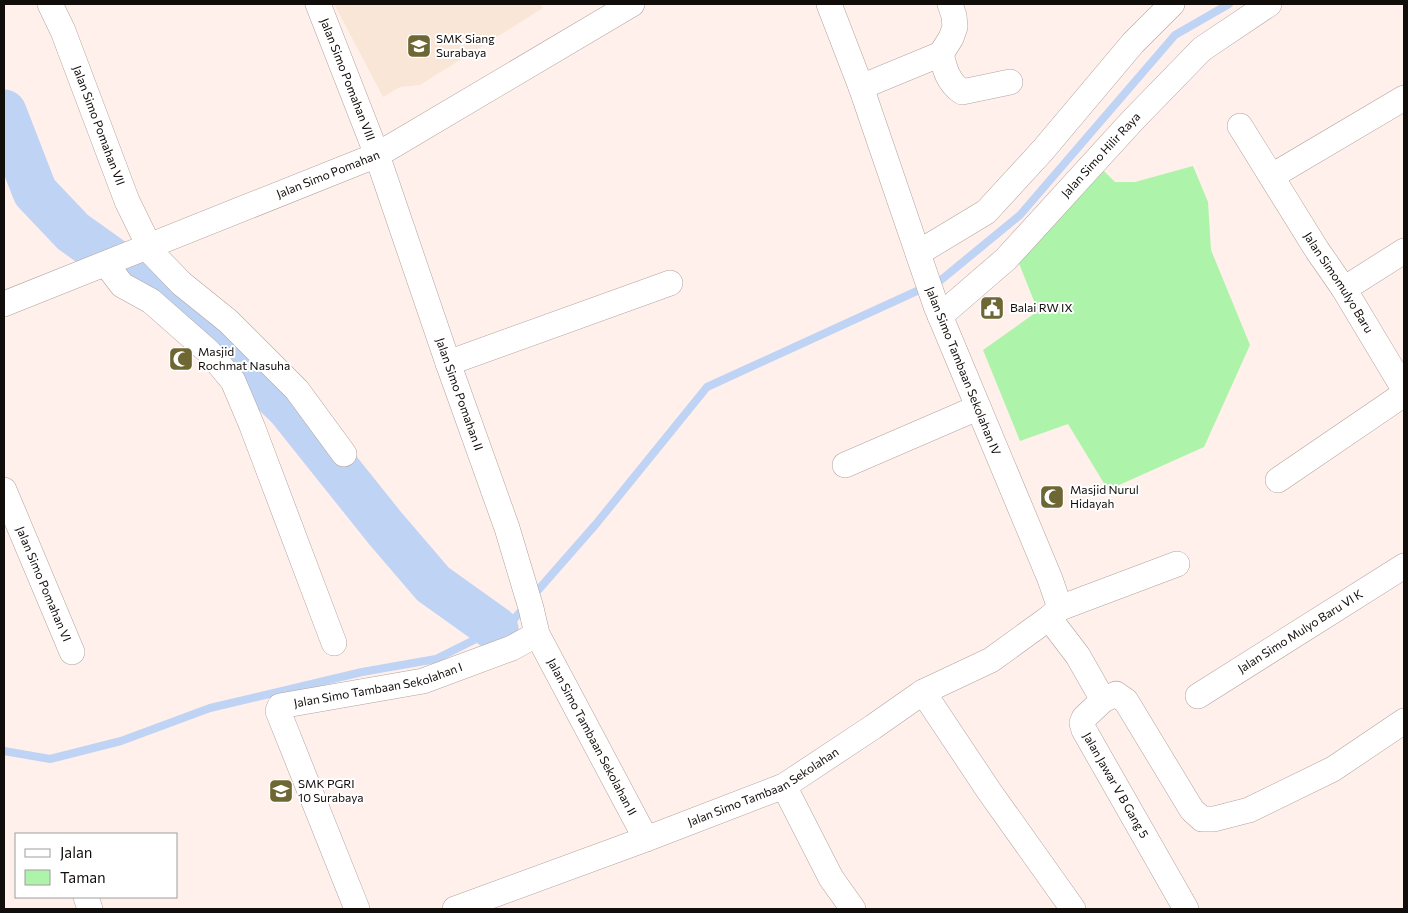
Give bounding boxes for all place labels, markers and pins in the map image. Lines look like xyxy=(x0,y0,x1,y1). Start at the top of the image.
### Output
place label: SMK Siang Surabaya xyxy=(436,31,495,59)
school or university icon: SMK Siang Surabaya xyxy=(406,33,432,59)
public building icon: Balai RW IX xyxy=(979,295,1005,321)
place label: Balai RW IX xyxy=(1010,300,1073,314)
place label: Masjid Rochmat Nasuha xyxy=(198,344,290,372)
mosque icon: Masjid Rochmat Nasuha xyxy=(168,346,194,372)
place label: Masjid Nurul Hidayah xyxy=(1070,482,1139,510)
mosque icon: Masjid Nurul Hidayah xyxy=(1039,484,1065,510)
place label: SMK PGRI 10 Surabaya xyxy=(298,776,364,804)
school or university icon: SMK PGRI 10 Surabaya xyxy=(268,778,294,804)

